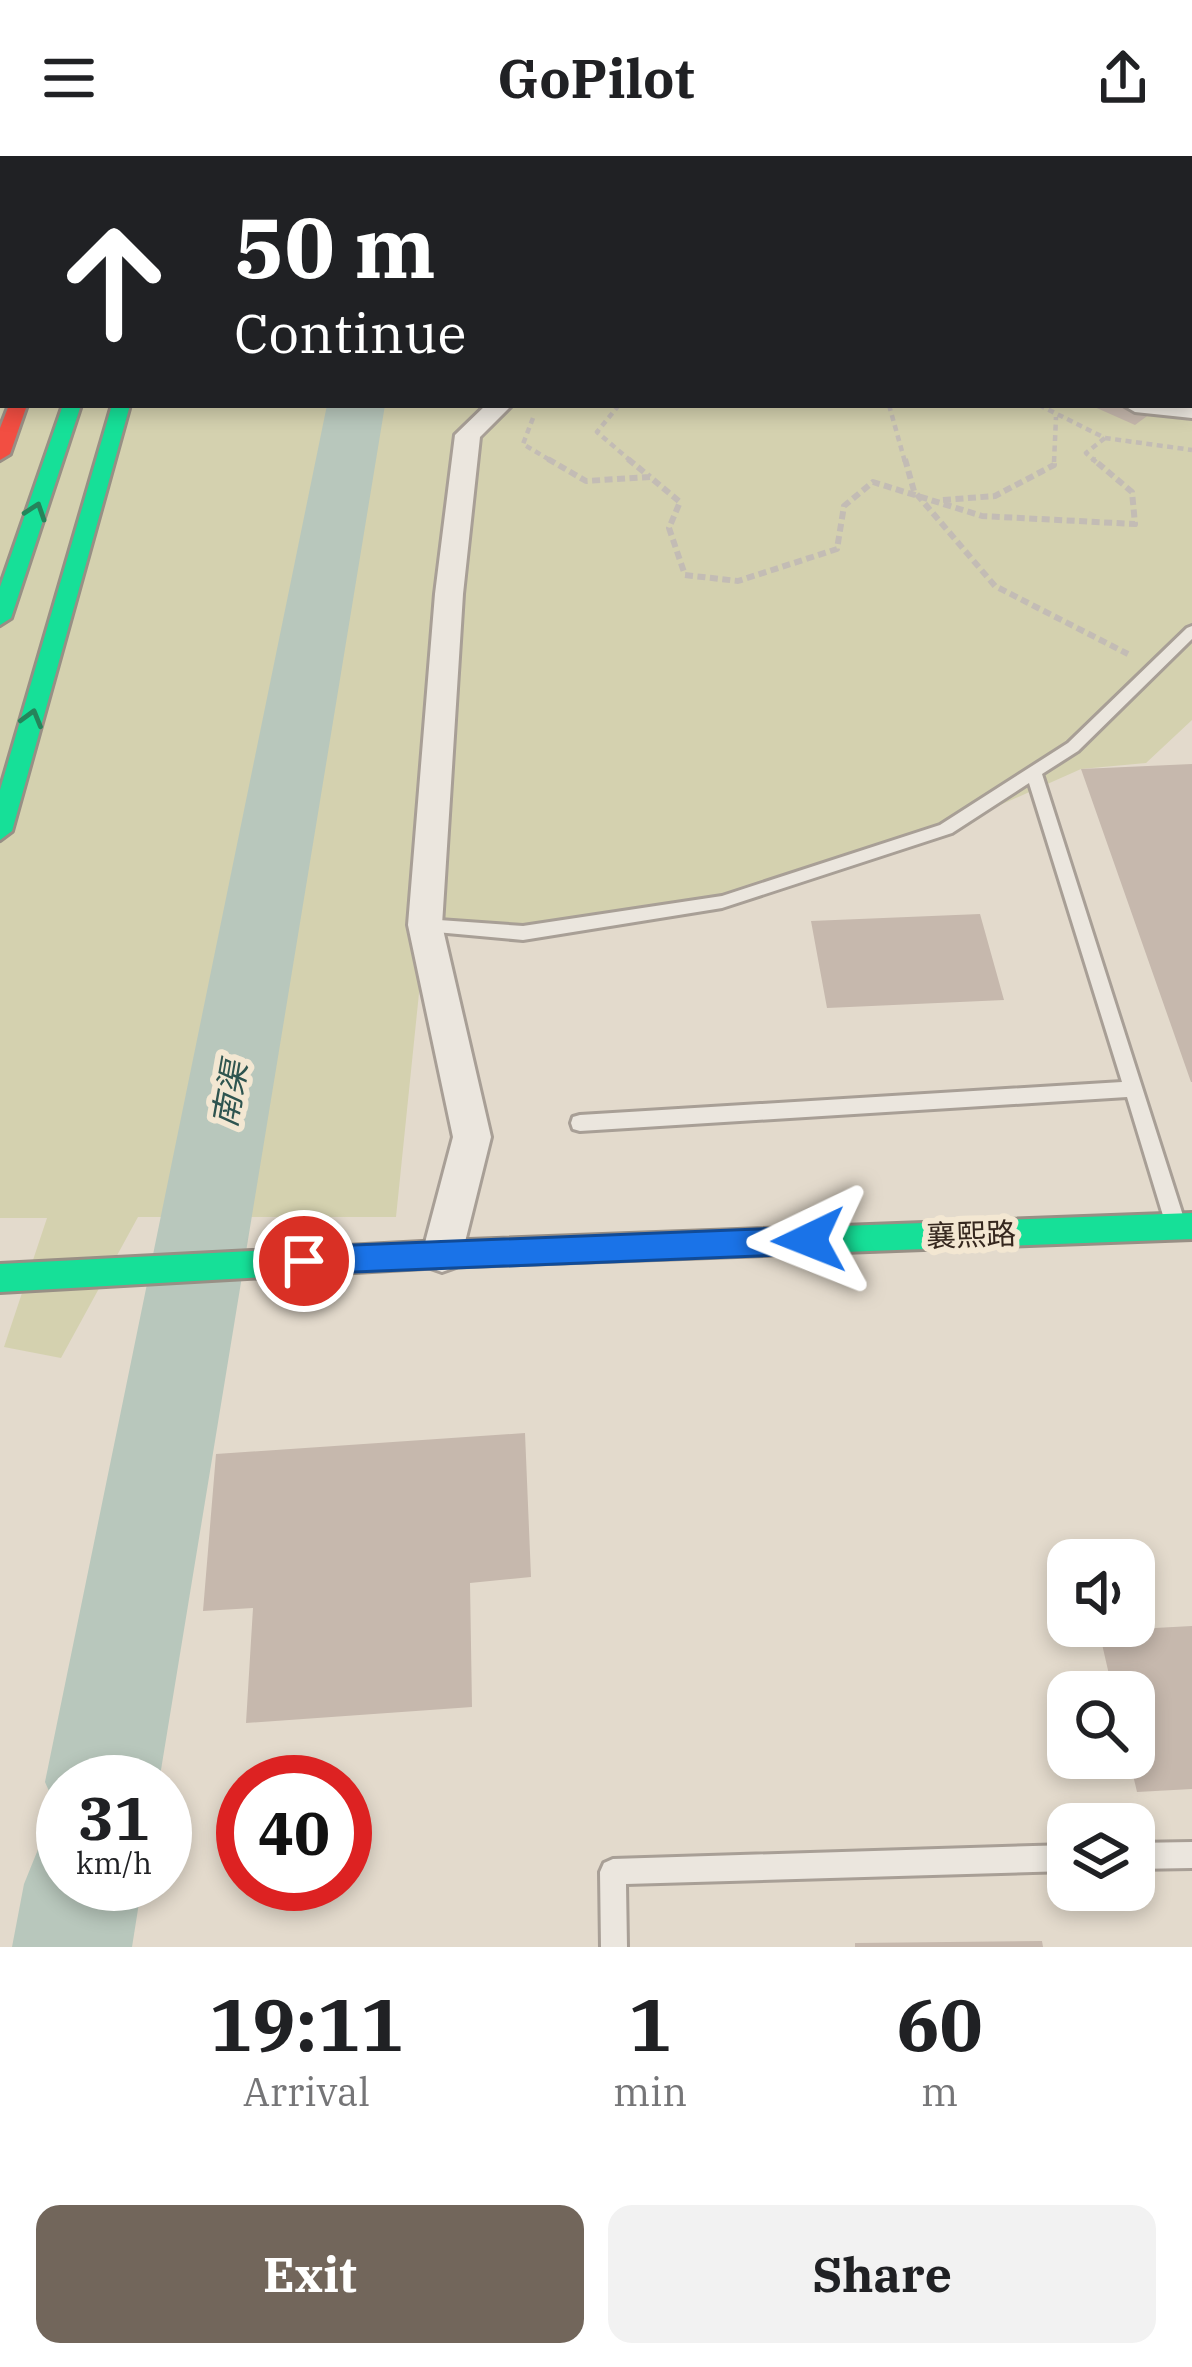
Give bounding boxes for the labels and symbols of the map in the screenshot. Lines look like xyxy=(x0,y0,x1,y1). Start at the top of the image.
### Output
one-way arrow xyxy=(22,502,46,523)
one-way arrow xyxy=(18,708,43,729)
water label: 南渠 xyxy=(202,1054,257,1130)
position arrow xyxy=(746,1177,872,1303)
pin xyxy=(253,1210,355,1312)
street label: 襄熙路 xyxy=(925,1213,1017,1255)
speed limit sign: 40 xyxy=(216,1755,372,1911)

